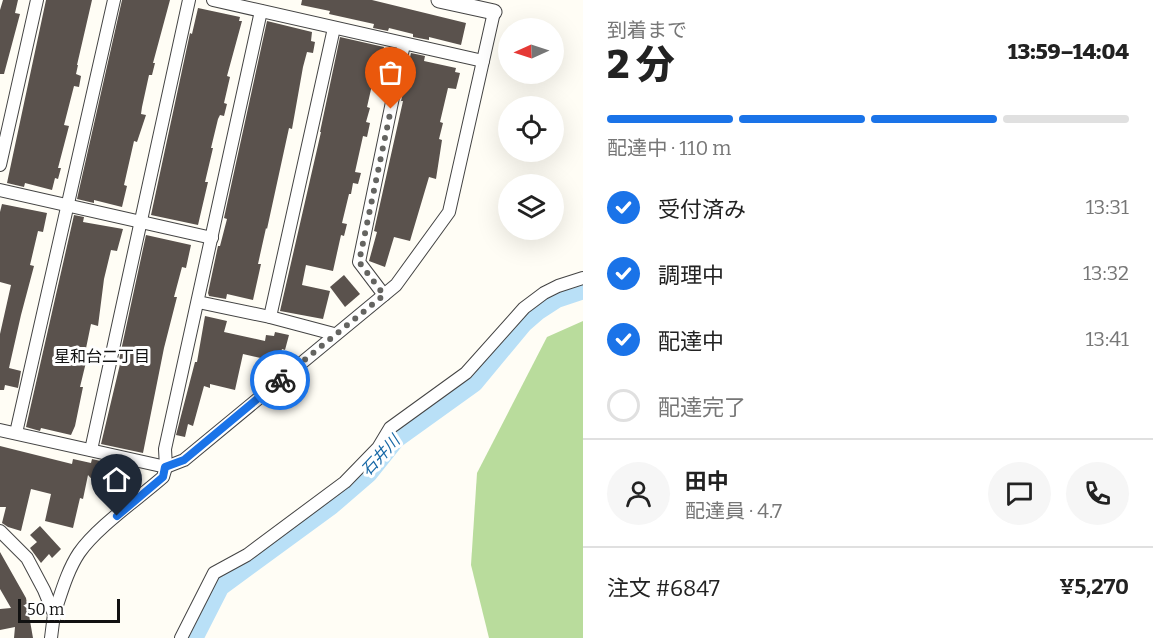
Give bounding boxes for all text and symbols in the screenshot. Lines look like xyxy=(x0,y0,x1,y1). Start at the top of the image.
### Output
north arrow xyxy=(498,18,564,84)
map controls xyxy=(498,18,564,240)
text: 到着まで xyxy=(607,18,687,42)
text: 13:59–14:04 xyxy=(1008,38,1129,65)
text: 2 分 xyxy=(607,42,675,88)
pin xyxy=(365,47,416,109)
icon: bag xyxy=(374,56,407,89)
button: locate xyxy=(498,96,564,162)
text: 配達中 · 110 m xyxy=(607,136,731,160)
button: layers xyxy=(498,174,564,240)
icon: check xyxy=(607,191,640,224)
text: 13:31 xyxy=(1086,195,1129,219)
text: 受付済み xyxy=(658,196,746,223)
icon: check xyxy=(607,257,640,290)
text: 13:32 xyxy=(1083,261,1129,285)
text: 調理中 xyxy=(658,262,724,289)
icon: check xyxy=(607,323,640,356)
text: 13:41 xyxy=(1085,327,1129,351)
text: 配達中 xyxy=(658,328,724,355)
district label: 星和台二丁目 xyxy=(54,347,150,366)
courier xyxy=(250,350,310,410)
icon: bike xyxy=(264,364,297,397)
text: 配達完了 xyxy=(658,394,746,421)
water label: 石井川 xyxy=(357,430,405,479)
pin xyxy=(91,454,142,516)
button: person xyxy=(607,462,670,525)
button: chat xyxy=(988,462,1051,525)
button: phone xyxy=(1066,462,1129,525)
icon: home xyxy=(100,463,133,496)
text: 田中 xyxy=(685,468,729,495)
text: 配達員 · 4.7 xyxy=(685,499,782,523)
text: ¥5,270 xyxy=(1059,573,1129,600)
text: 注文 #6847 xyxy=(607,575,720,602)
scale bar xyxy=(18,596,120,624)
text: 50 m xyxy=(27,600,64,619)

